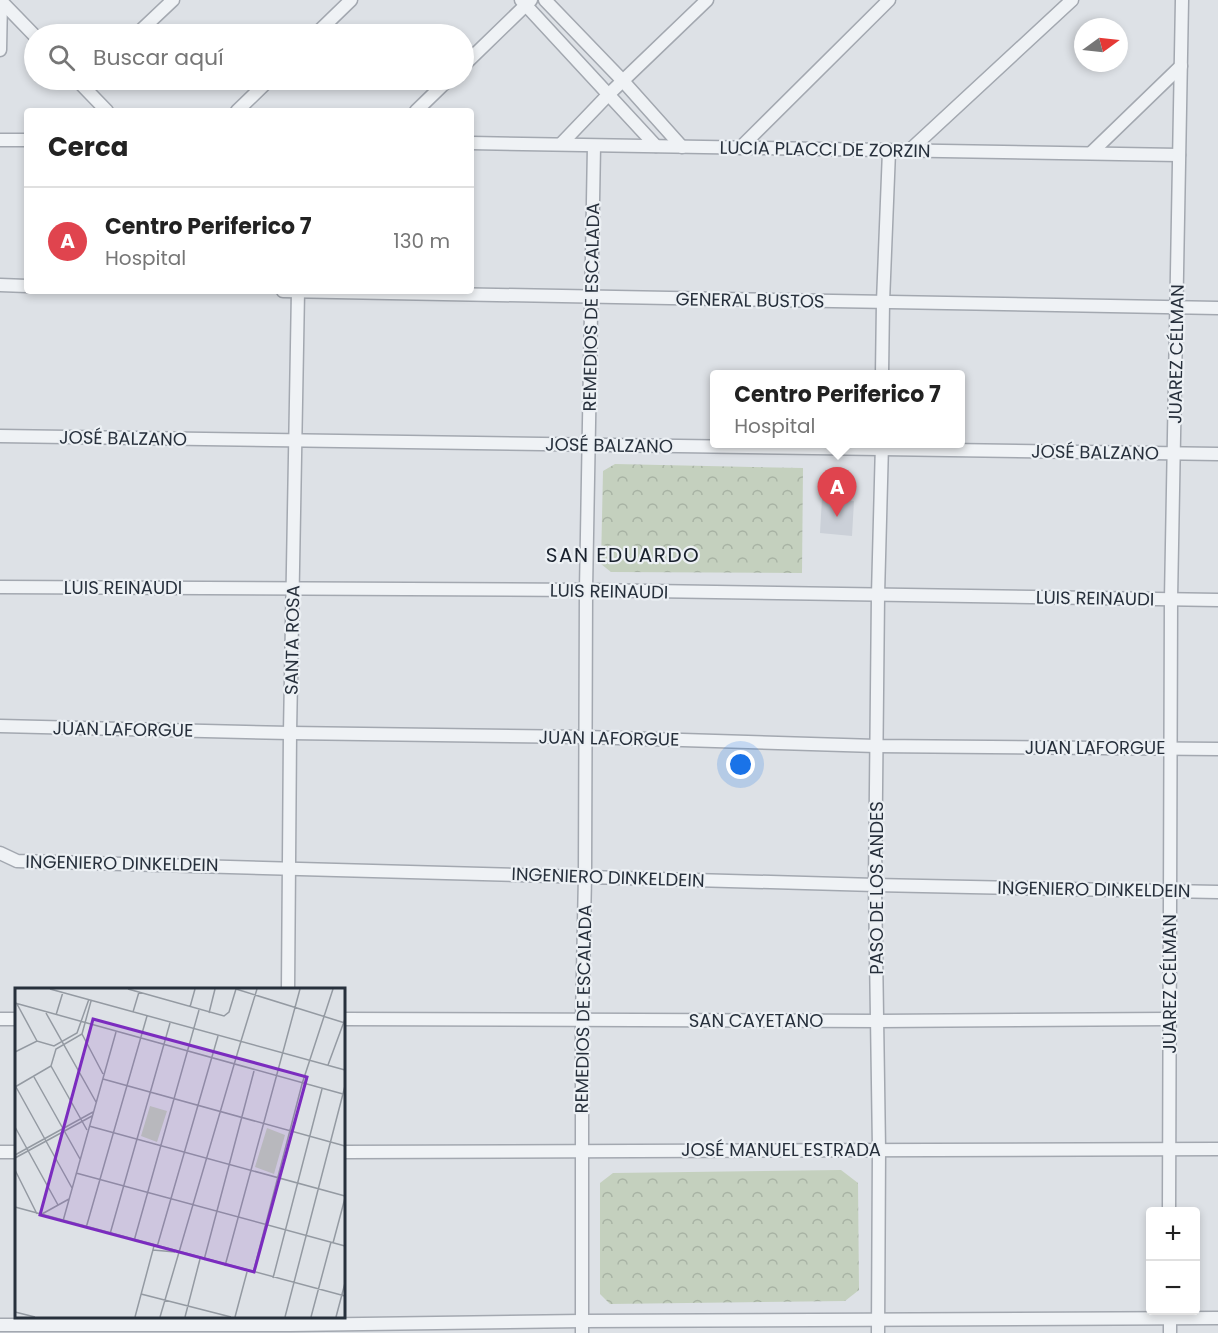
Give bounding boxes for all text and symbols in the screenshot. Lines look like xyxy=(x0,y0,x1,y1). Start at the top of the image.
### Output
north arrow xyxy=(1074,18,1128,72)
search box xyxy=(24,24,474,90)
icon: search xyxy=(45,41,78,74)
text: Buscar aquí xyxy=(93,42,224,73)
text: Cerca xyxy=(48,129,128,165)
street label: LUCIA PLACCI DE ZORZIN xyxy=(719,135,931,163)
street label: REMEDIOS DE ESCALADA xyxy=(577,202,605,412)
text: Centro Periferico 7 xyxy=(105,211,312,242)
text: A xyxy=(60,227,75,255)
text: 130 m xyxy=(393,227,450,255)
text: Hospital xyxy=(105,244,186,272)
street label: JUAREZ CÉLMAN xyxy=(1162,284,1190,424)
street label: GENERAL BUSTOS xyxy=(675,286,825,314)
popup xyxy=(710,370,965,448)
text: Centro Periferico 7 xyxy=(734,379,941,410)
text: Hospital xyxy=(734,412,816,440)
street label: JOSÉ BALZANO xyxy=(59,424,187,452)
street label: JOSÉ BALZANO xyxy=(545,431,673,459)
street label: JOSÉ BALZANO xyxy=(1031,438,1159,466)
pin: A xyxy=(818,468,856,517)
district label: SAN EDUARDO xyxy=(546,541,700,569)
street label: LUIS REINAUDI xyxy=(64,575,182,600)
street label: LUIS REINAUDI xyxy=(550,577,668,605)
street label: LUIS REINAUDI xyxy=(1036,584,1154,612)
street label: SANTA ROSA xyxy=(279,585,305,695)
street label: JUAN LAFORGUE xyxy=(52,715,194,743)
street label: JUAN LAFORGUE xyxy=(538,724,680,752)
street label: JUAN LAFORGUE xyxy=(1025,735,1165,760)
your location xyxy=(726,750,755,779)
street label: PASO DE LOS ANDES xyxy=(864,801,889,975)
street label: INGENIERO DINKELDEIN xyxy=(25,849,219,877)
street label: INGENIERO DINKELDEIN xyxy=(511,861,705,893)
street label: INGENIERO DINKELDEIN xyxy=(997,875,1191,903)
street label: REMEDIOS DE ESCALADA xyxy=(569,904,597,1114)
street label: JUAREZ CÉLMAN xyxy=(1157,914,1182,1054)
inset map xyxy=(15,988,345,1318)
street label: SAN CAYETANO xyxy=(689,1008,823,1033)
street label: JOSÉ MANUEL ESTRADA xyxy=(681,1137,881,1162)
map controls xyxy=(1146,1207,1200,1315)
button: + xyxy=(1146,1207,1200,1261)
button: − xyxy=(1146,1261,1200,1315)

